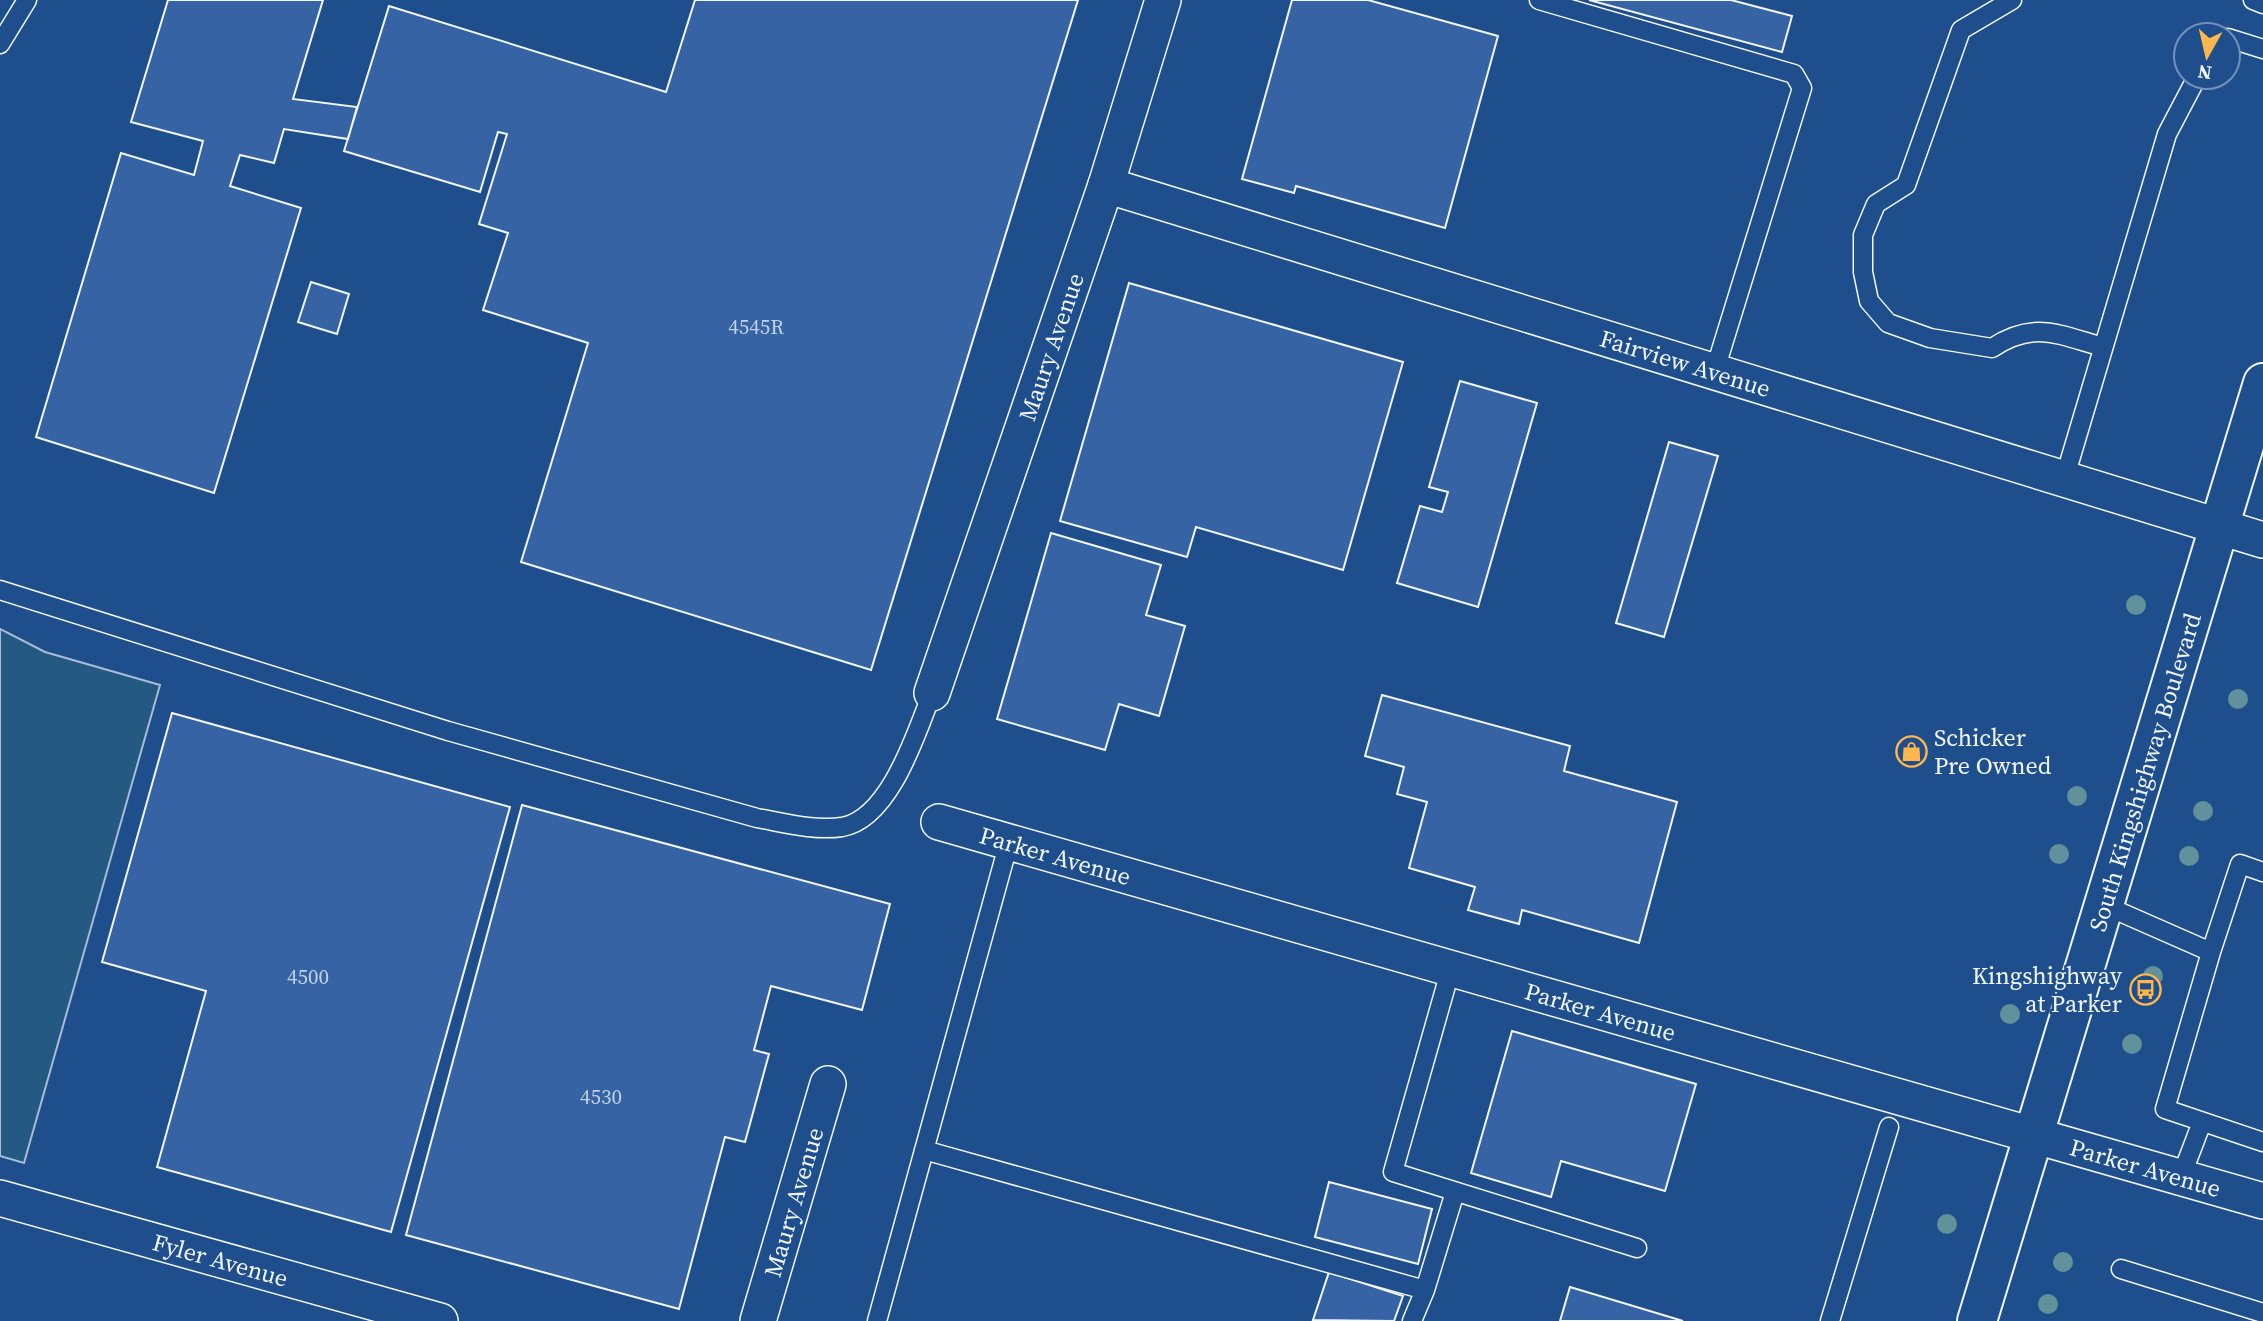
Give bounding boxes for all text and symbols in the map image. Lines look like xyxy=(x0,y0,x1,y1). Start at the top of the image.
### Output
north arrow xyxy=(2172,21,2242,91)
text: N xyxy=(2196,59,2213,87)
street label: Maury Avenue xyxy=(1010,268,1091,425)
house number: 4545R xyxy=(728,312,784,341)
street label: Fairview Avenue xyxy=(1596,321,1775,404)
street label: South Kingshighway Boulevard xyxy=(2080,608,2209,935)
place label: Schicker Pre Owned xyxy=(1934,721,2052,782)
shop icon: Schicker Pre Owned xyxy=(1894,734,1928,768)
street label: Parker Avenue xyxy=(976,818,1135,893)
place label: Kingshighway at Parker xyxy=(1972,959,2123,1020)
house number: 4500 xyxy=(287,962,329,991)
bus stop icon: Kingshighway at Parker xyxy=(2128,972,2162,1006)
street label: Parker Avenue xyxy=(1521,974,1680,1049)
house number: 4530 xyxy=(580,1082,622,1111)
street label: Maury Avenue xyxy=(755,1123,831,1281)
street label: Parker Avenue xyxy=(2066,1130,2225,1205)
street label: Fyler Avenue xyxy=(149,1225,292,1294)

